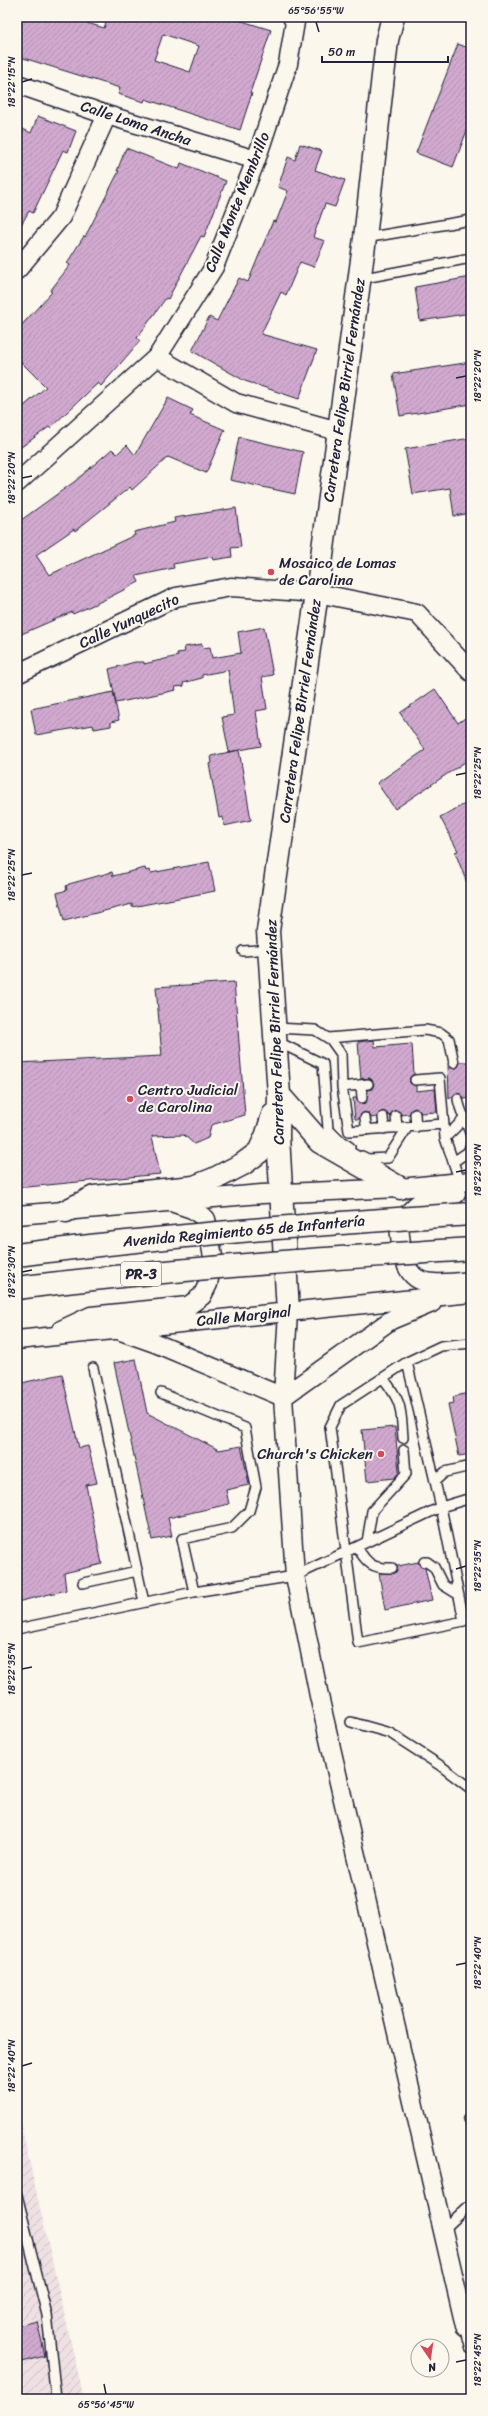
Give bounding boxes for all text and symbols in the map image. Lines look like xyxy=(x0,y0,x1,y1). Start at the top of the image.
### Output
text: 65°56'55"W xyxy=(288,2,344,20)
scale bar xyxy=(322,38,448,64)
text: 50 m xyxy=(328,41,355,63)
text: 18°22'15"N xyxy=(3,56,21,108)
street label: Calle Loma Ancha xyxy=(77,93,195,153)
street label: Calle Monte Membrillo xyxy=(197,128,277,276)
street label: Carretera Felipe Birriel Fernández xyxy=(315,276,373,504)
text: 18°22'20"N xyxy=(469,349,487,403)
text: 18°22'20"N xyxy=(3,451,21,505)
place label: Mosaico de Lomas de Carolina xyxy=(279,550,396,593)
marker: Mosaico de Lomas de Carolina xyxy=(266,567,276,577)
street label: Calle Yunquecito xyxy=(74,586,184,656)
street label: Carretera Felipe Birriel Fernández xyxy=(271,597,329,825)
text: 18°22'25"N xyxy=(469,747,487,799)
text: 18°22'25"N xyxy=(3,849,21,901)
street label: Carretera Felipe Birriel Fernández xyxy=(258,918,292,1145)
place label: Centro Judicial de Carolina xyxy=(138,1077,239,1120)
marker: Centro Judicial de Carolina xyxy=(125,1094,135,1104)
text: 18°22'30"N xyxy=(469,1144,487,1196)
street label: Avenida Regimiento 65 de Infantería xyxy=(121,1207,367,1255)
text: 18°22'30"N xyxy=(3,1246,21,1298)
road number: PR-3 xyxy=(121,1262,161,1286)
street label: Calle Marginal xyxy=(195,1298,293,1334)
place label: Church's Chicken xyxy=(257,1441,373,1467)
marker: Church's Chicken xyxy=(376,1449,386,1459)
text: 18°22'35"N xyxy=(469,1540,487,1592)
text: 18°22'35"N xyxy=(3,1643,21,1695)
text: 18°22'40"N xyxy=(469,1936,487,1990)
text: 18°22'40"N xyxy=(3,2039,21,2093)
text: 18°22'45"N xyxy=(469,2333,487,2387)
north arrow xyxy=(410,2338,450,2378)
text: N xyxy=(426,2357,439,2377)
text: 65°56'45"W xyxy=(78,2396,134,2414)

